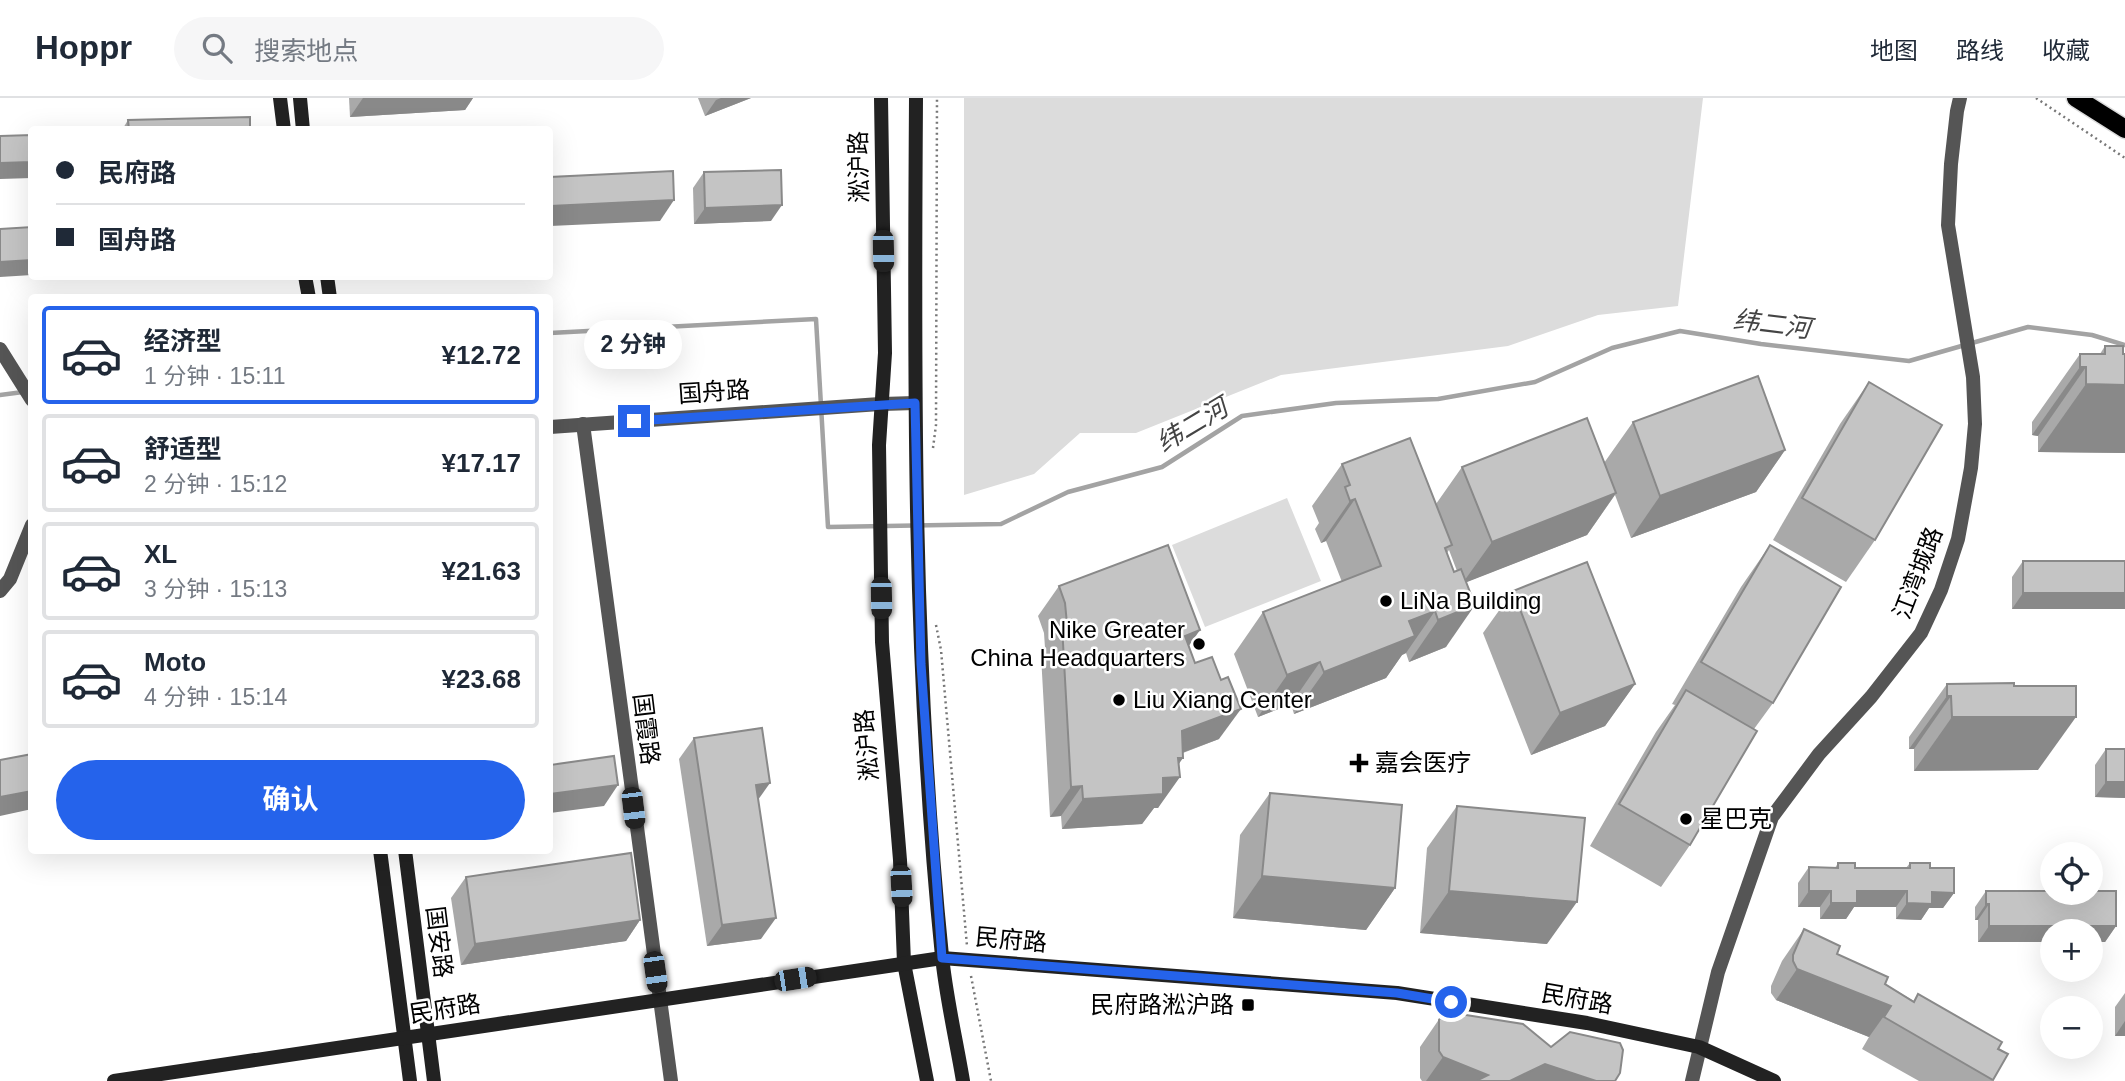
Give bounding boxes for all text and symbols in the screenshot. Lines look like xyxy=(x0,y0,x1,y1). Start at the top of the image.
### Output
search box xyxy=(174,17,664,80)
text: Hoppr xyxy=(35,29,132,66)
icon: search xyxy=(198,29,236,67)
text: 搜索地点 xyxy=(254,36,358,66)
text: 地图 xyxy=(1870,37,1918,64)
text: 路线 xyxy=(1956,37,2004,64)
text: 收藏 xyxy=(2042,37,2090,64)
street label: 淞沪路 xyxy=(844,131,873,203)
text: 民府路 xyxy=(98,158,176,188)
text: 国舟路 xyxy=(98,225,176,255)
car xyxy=(873,230,894,272)
water label: 纬二河 xyxy=(1731,304,1817,344)
callout: 2 分钟 xyxy=(585,320,683,368)
icon: car xyxy=(60,324,123,387)
text: 经济型 xyxy=(144,326,222,356)
text: 2 分钟 xyxy=(600,331,666,357)
text: ¥12.72 xyxy=(441,340,521,370)
text: 1 分钟 · 15:11 xyxy=(144,363,285,389)
street label: 国舟路 xyxy=(677,376,751,407)
water label: 纬二河 xyxy=(1151,389,1237,458)
route end xyxy=(618,405,650,437)
icon: car xyxy=(60,432,123,495)
text: 舒适型 xyxy=(144,434,222,464)
text: ¥17.17 xyxy=(441,448,521,478)
text: 2 分钟 · 15:12 xyxy=(144,471,287,497)
street label: 江湾城路 xyxy=(1888,523,1947,622)
text: XL xyxy=(144,539,177,569)
icon: car xyxy=(60,540,123,603)
text: ¥21.63 xyxy=(441,556,521,586)
text: 3 分钟 · 15:13 xyxy=(144,576,287,602)
car xyxy=(871,577,892,619)
place label: LiNa Building xyxy=(1400,587,1541,614)
marker: LiNa Building xyxy=(1378,593,1394,609)
place label: Nike Greater China Headquarters xyxy=(970,616,1185,671)
marker: Nike Greater China Headquarters xyxy=(1191,636,1207,652)
text: Moto xyxy=(144,647,206,677)
icon: car xyxy=(60,648,123,711)
text: ¥23.68 xyxy=(441,664,521,694)
text: 4 分钟 · 15:14 xyxy=(144,684,287,710)
place label: Liu Xiang Center xyxy=(1133,686,1312,713)
street label: 国霞路 xyxy=(629,692,664,766)
marker: Liu Xiang Center xyxy=(1111,692,1127,708)
street label: 淞沪路 xyxy=(850,708,883,782)
place label: 嘉会医疗 xyxy=(1375,749,1471,776)
marker: 嘉会医疗 xyxy=(1349,753,1369,773)
button: 确认 xyxy=(56,760,525,840)
car xyxy=(621,786,646,830)
place label: 星巴克 xyxy=(1700,805,1772,832)
marker: 星巴克 xyxy=(1678,811,1694,827)
map controls xyxy=(2040,842,2103,1059)
button: locate xyxy=(2040,842,2103,905)
car xyxy=(890,864,913,908)
street label: 国安路 xyxy=(422,905,457,979)
button: + xyxy=(2040,919,2103,982)
street label: 民府路 xyxy=(974,923,1048,956)
car xyxy=(642,950,669,994)
car xyxy=(773,965,818,993)
street label: 民府路 xyxy=(1539,979,1615,1018)
route start xyxy=(1435,986,1467,1018)
street label: 民府路 xyxy=(407,990,483,1027)
place label: 民府路淞沪路 xyxy=(1090,991,1234,1018)
button: − xyxy=(2040,996,2103,1059)
marker: 民府路淞沪路 xyxy=(1240,997,1256,1013)

